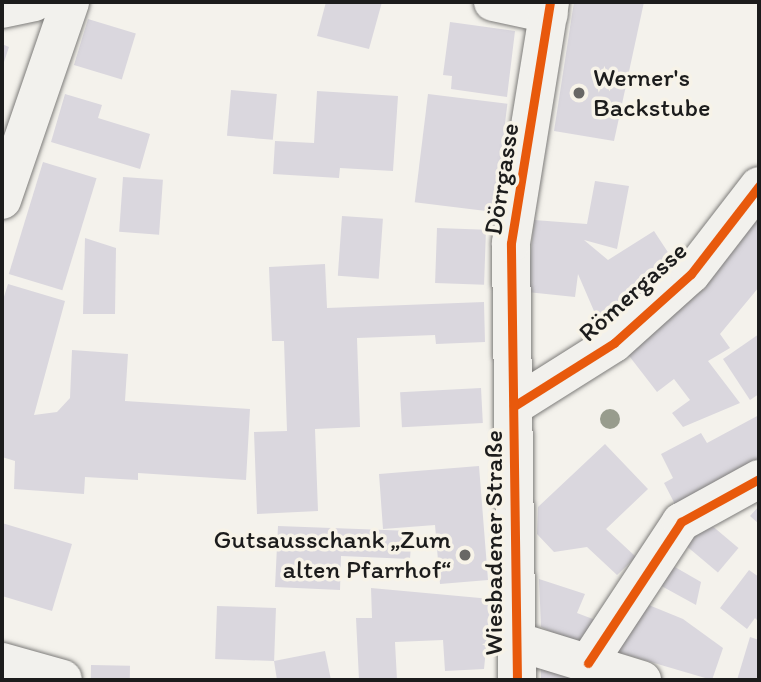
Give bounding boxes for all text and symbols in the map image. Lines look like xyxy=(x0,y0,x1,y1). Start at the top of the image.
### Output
place label: Werner's Backstube xyxy=(593,62,711,124)
marker: Werner's Backstube xyxy=(571,85,587,101)
street label: Dörrgasse xyxy=(478,121,526,237)
street label: Römergasse xyxy=(572,235,694,349)
street label: Wiesbadener Straße xyxy=(478,430,510,656)
place label: Gutsausschank „Zum alten Pfarrhof“ xyxy=(213,524,451,586)
marker: Gutsausschank „Zum alten Pfarrhof“ xyxy=(457,547,473,563)

